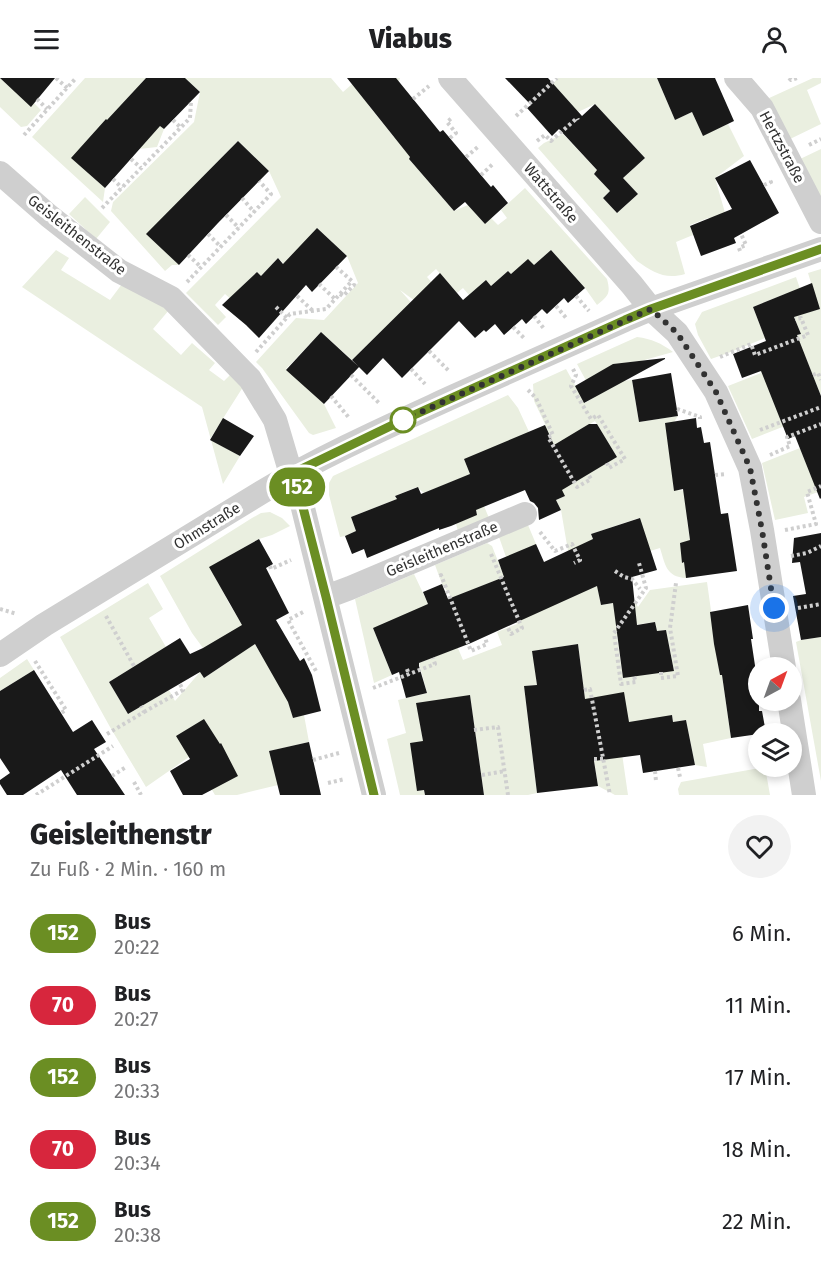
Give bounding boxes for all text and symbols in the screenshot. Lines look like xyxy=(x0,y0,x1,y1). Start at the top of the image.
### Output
icon: menu xyxy=(30,23,63,56)
text: Viabus xyxy=(369,23,452,55)
icon: person xyxy=(758,23,791,56)
street label: Hertzstraße xyxy=(756,108,808,186)
street label: Wattstraße xyxy=(520,159,582,227)
street label: Geisleithenstraße xyxy=(24,191,130,279)
unlabelled marker xyxy=(390,407,416,433)
line badge: 152 xyxy=(262,468,332,506)
text: 152 xyxy=(281,474,313,500)
street label: Ohmstraße xyxy=(170,499,244,553)
street label: Geisleithenstraße xyxy=(383,517,501,581)
your location xyxy=(759,593,789,623)
north arrow xyxy=(748,657,802,711)
map controls xyxy=(748,657,802,777)
button: layers xyxy=(748,723,802,777)
button: heart xyxy=(728,815,791,878)
text: Geisleithenstr xyxy=(30,818,212,851)
text: Zu Fuß · 2 Min. · 160 m xyxy=(30,857,226,881)
text: Bus xyxy=(114,908,151,935)
text: 152 xyxy=(47,920,79,946)
text: 6 Min. xyxy=(732,920,791,947)
text: 20:22 xyxy=(114,935,160,959)
text: Bus xyxy=(114,980,151,1007)
text: 70 xyxy=(52,992,74,1018)
text: 11 Min. xyxy=(725,992,791,1019)
text: 20:27 xyxy=(114,1007,158,1031)
text: Bus xyxy=(114,1052,151,1079)
text: 152 xyxy=(47,1064,79,1090)
text: 17 Min. xyxy=(724,1064,791,1091)
text: 20:33 xyxy=(114,1079,160,1103)
text: Bus xyxy=(114,1124,151,1151)
text: 70 xyxy=(52,1136,74,1162)
text: 18 Min. xyxy=(722,1136,791,1163)
text: 20:34 xyxy=(114,1151,161,1175)
text: Bus xyxy=(114,1196,151,1223)
text: 152 xyxy=(47,1208,79,1234)
text: 22 Min. xyxy=(722,1208,791,1235)
text: 20:38 xyxy=(114,1223,161,1247)

